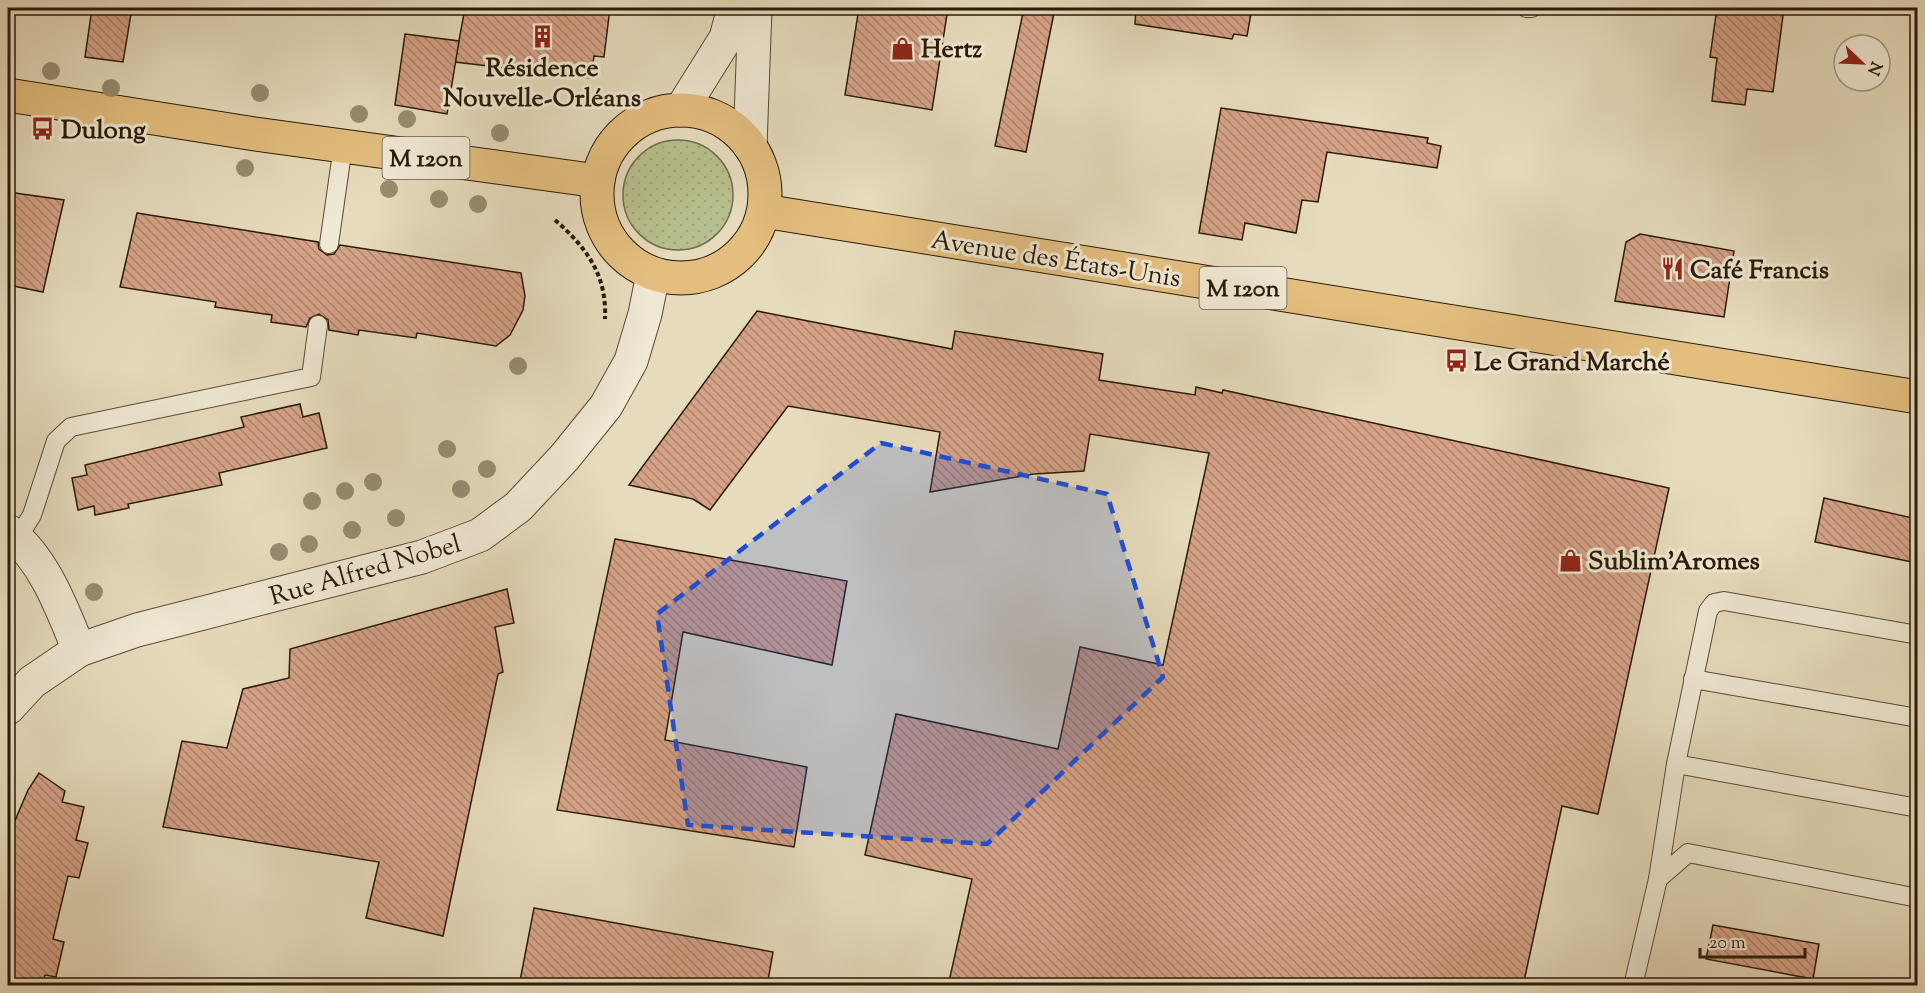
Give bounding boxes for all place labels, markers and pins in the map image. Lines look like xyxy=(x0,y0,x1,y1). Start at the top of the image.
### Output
building icon: Résidence Nouvelle-Orléans xyxy=(529,23,555,49)
place label: Hertz xyxy=(921,32,982,69)
shop icon: Hertz xyxy=(890,35,916,61)
place label: Résidence Nouvelle-Orléans xyxy=(443,51,641,118)
place label: Dulong xyxy=(61,113,146,150)
bus stop icon: Dulong xyxy=(30,116,56,142)
place label: Café Francis xyxy=(1690,253,1829,290)
restaurant icon: Café Francis xyxy=(1659,256,1685,282)
place label: Le Grand Marché xyxy=(1474,345,1670,382)
bus stop icon: Le Grand Marché xyxy=(1443,348,1469,374)
place label: Sublim'Aromes xyxy=(1588,544,1760,581)
shop icon: Sublim'Aromes xyxy=(1557,547,1583,573)

